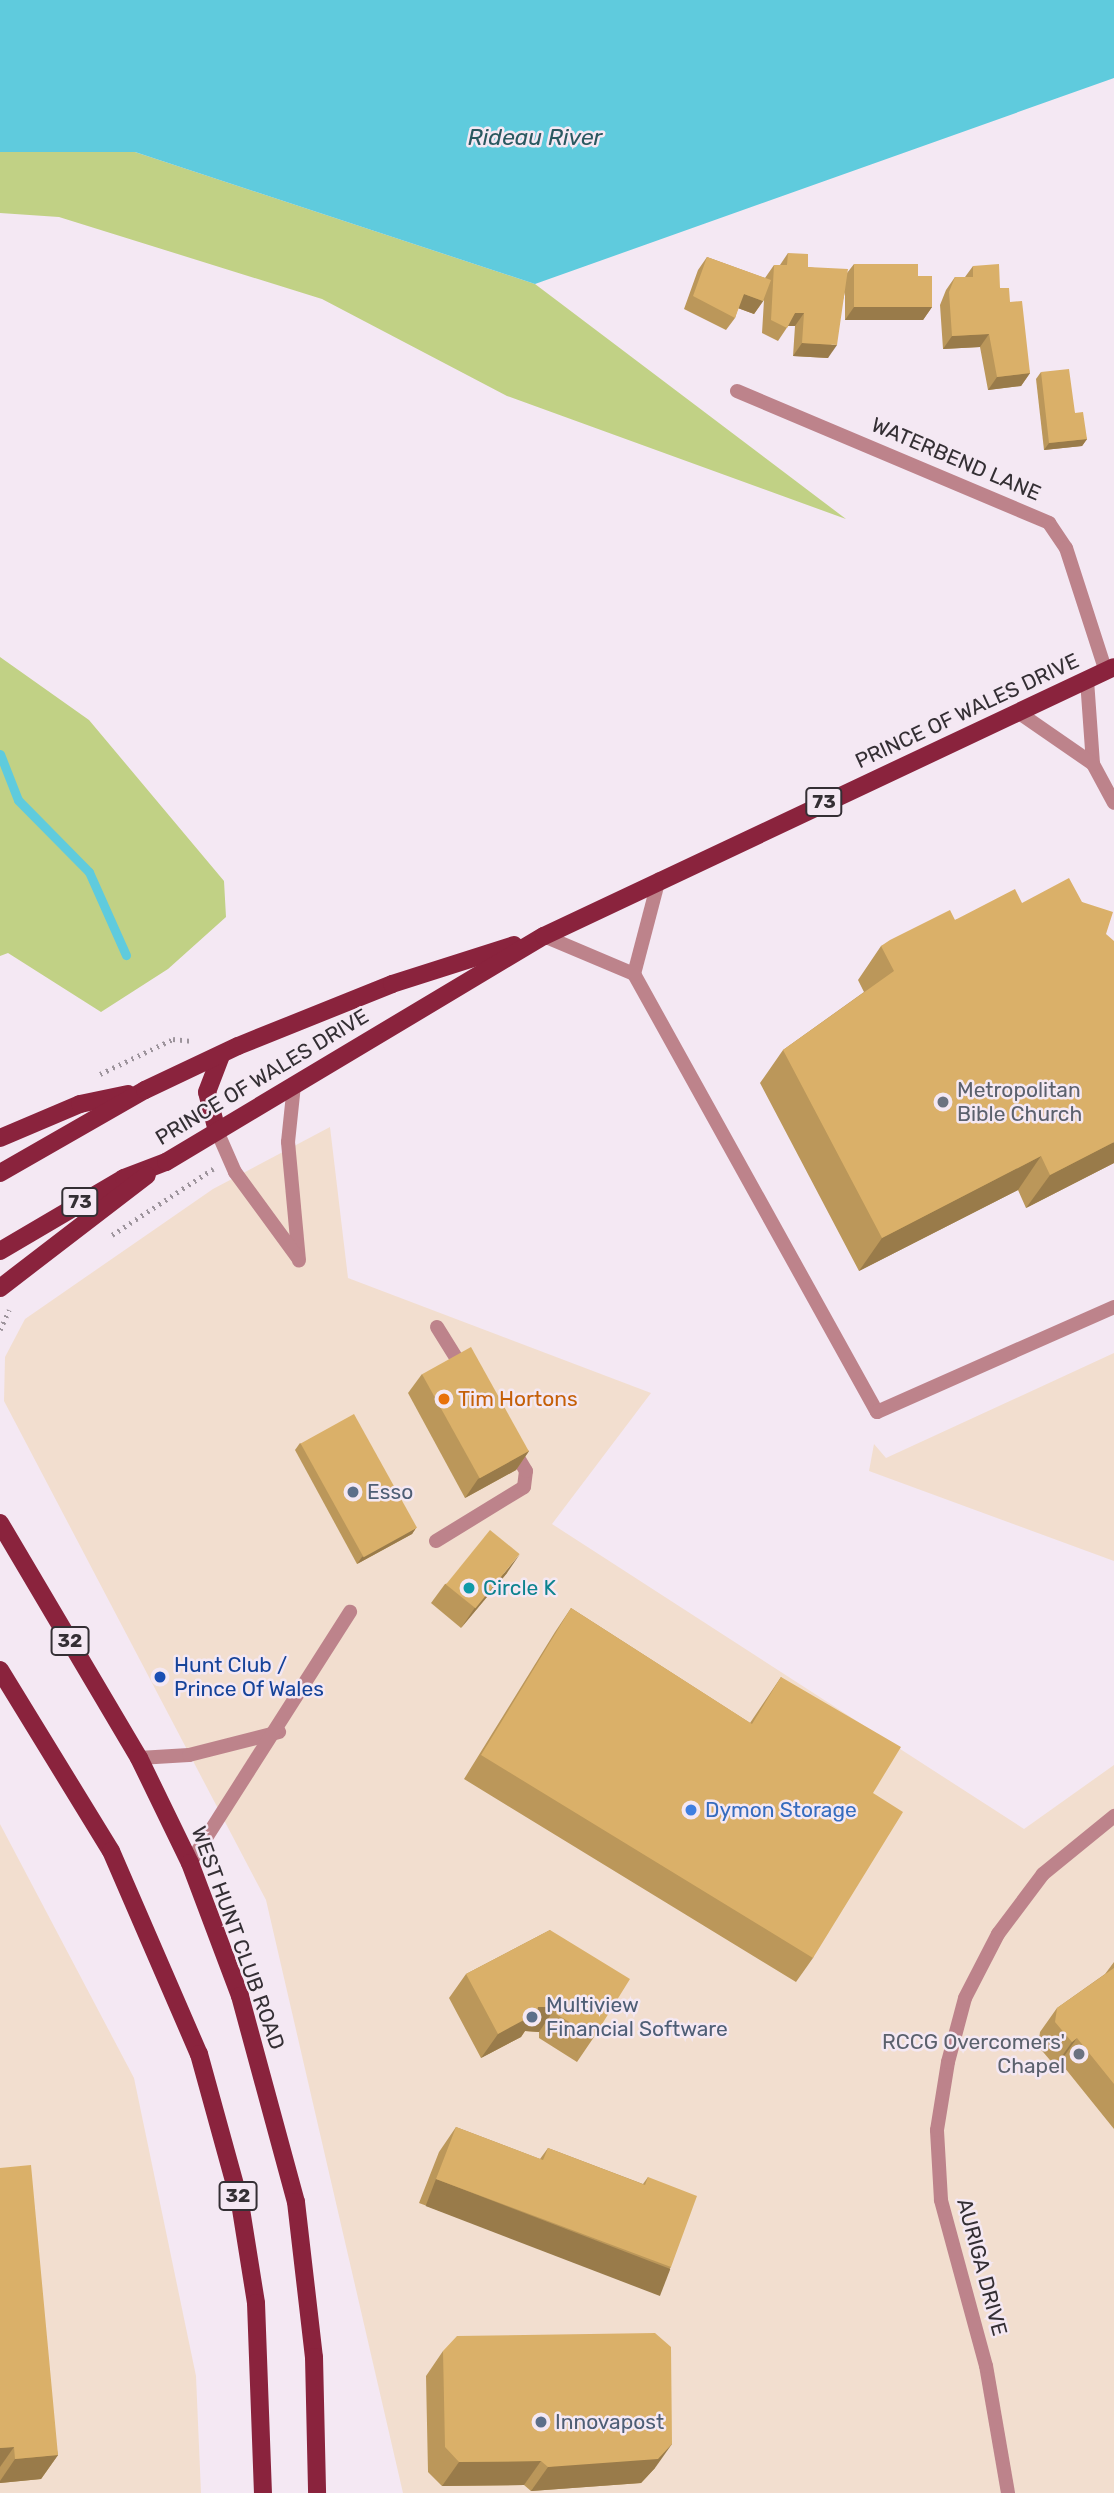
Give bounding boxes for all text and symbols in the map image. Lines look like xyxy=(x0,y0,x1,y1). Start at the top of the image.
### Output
water label: Rideau River xyxy=(468,123,602,151)
street label: WATERBEND LANE xyxy=(867,412,1045,506)
street label: PRINCE OF WALES DRIVE xyxy=(851,648,1083,774)
road number: 73 xyxy=(805,786,843,818)
street label: PRINCE OF WALES DRIVE xyxy=(151,1003,373,1151)
place label: Metropolitan Bible Church xyxy=(957,1077,1082,1127)
marker: Metropolitan Bible Church xyxy=(935,1094,951,1110)
road number: 73 xyxy=(61,1186,99,1218)
place label: Tim Hortons xyxy=(458,1386,578,1412)
marker: Tim Hortons xyxy=(436,1391,452,1407)
place label: Esso xyxy=(367,1479,413,1505)
marker: Esso xyxy=(345,1484,361,1500)
place label: Circle K xyxy=(483,1575,556,1601)
marker: Circle K xyxy=(461,1580,477,1596)
road number: 32 xyxy=(49,1625,91,1656)
place label: Hunt Club / Prince Of Wales xyxy=(174,1652,325,1702)
marker: Hunt Club / Prince Of Wales xyxy=(152,1669,168,1685)
place label: Dymon Storage xyxy=(705,1797,857,1823)
marker: Dymon Storage xyxy=(683,1802,699,1818)
street label: WEST HUNT CLUB ROAD xyxy=(186,1822,290,2054)
place label: Multiview Financial Software xyxy=(546,1992,728,2042)
marker: Multiview Financial Software xyxy=(524,2009,540,2025)
place label: RCCG Overcomers' Chapel xyxy=(882,2029,1065,2079)
marker: RCCG Overcomers' Chapel xyxy=(1071,2046,1087,2062)
road number: 32 xyxy=(217,2180,259,2212)
street label: AURIGA DRIVE xyxy=(951,2195,1013,2339)
place label: Innovapost xyxy=(555,2409,664,2435)
marker: Innovapost xyxy=(533,2414,549,2430)

